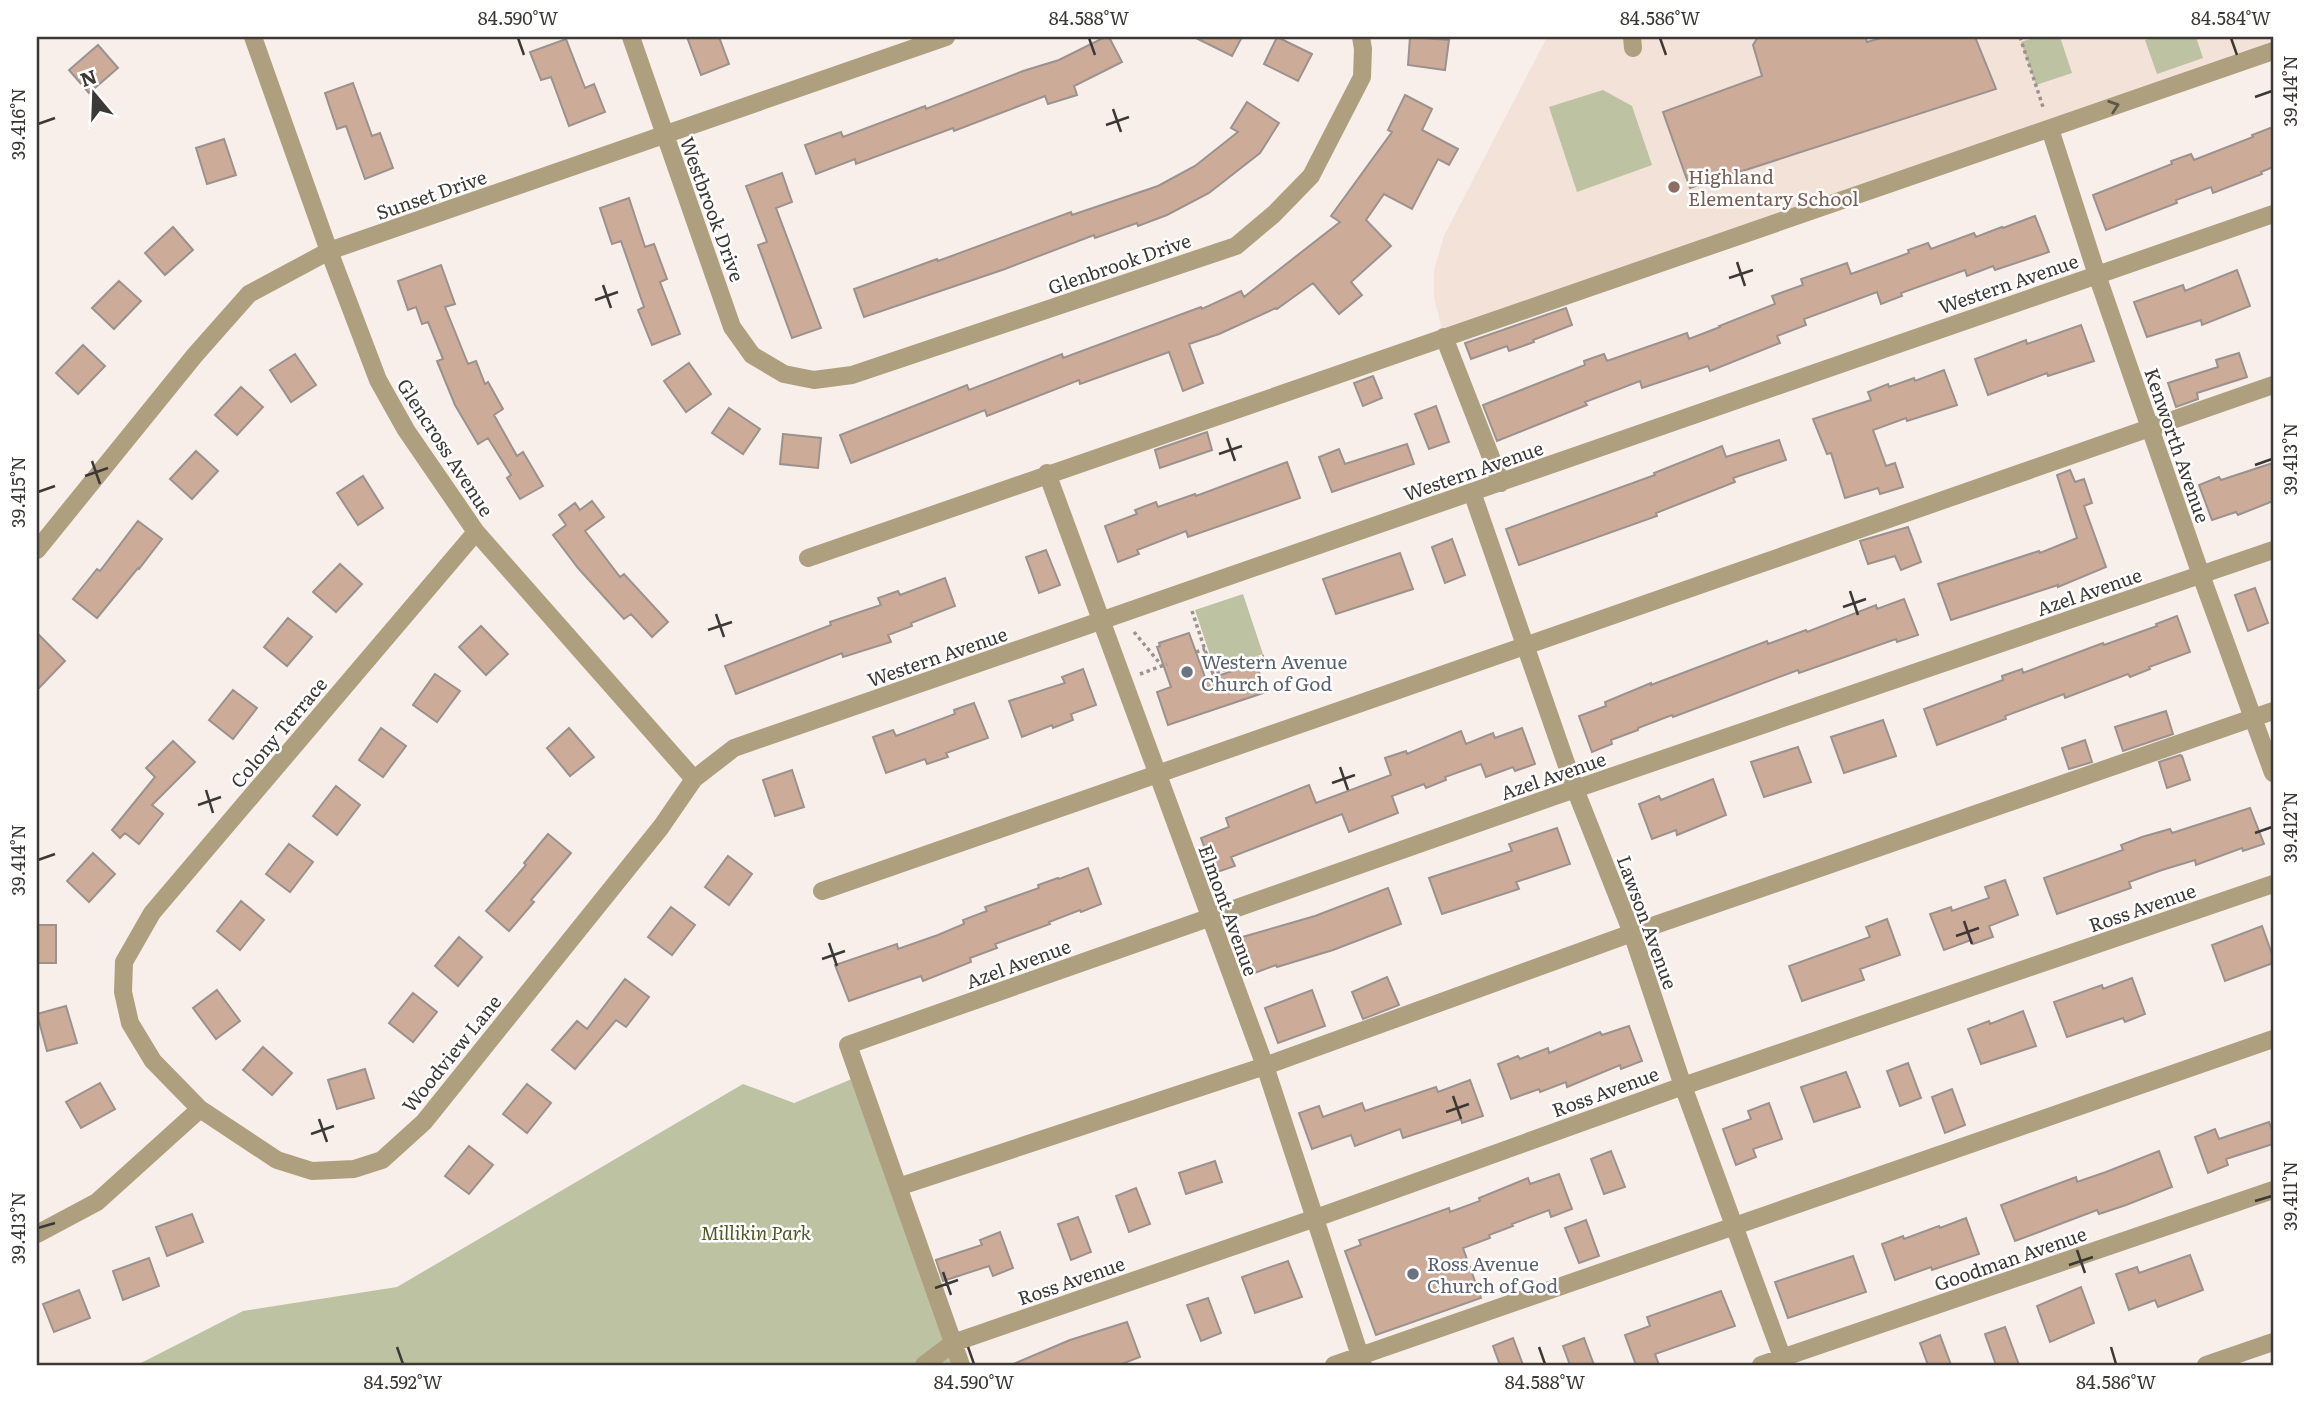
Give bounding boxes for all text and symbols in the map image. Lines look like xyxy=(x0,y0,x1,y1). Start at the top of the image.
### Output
text: 84.590°W xyxy=(478,4,559,31)
text: 84.588°W xyxy=(1049,4,1130,31)
text: 84.586°W xyxy=(1620,4,1700,31)
text: 84.584°W xyxy=(2191,4,2271,31)
text: 39.414°N xyxy=(2276,55,2303,127)
north arrow xyxy=(60,60,130,130)
text: N xyxy=(76,61,100,93)
text: 39.416°N xyxy=(4,88,31,160)
one-way arrow xyxy=(2108,100,2120,114)
street label: Westbrook Drive xyxy=(674,133,752,285)
street label: Sunset Drive xyxy=(372,162,490,226)
place label: Highland Elementary School xyxy=(1688,162,1859,212)
marker: Highland Elementary School xyxy=(1666,179,1682,195)
street label: Glenbrook Drive xyxy=(1044,225,1194,301)
street label: Western Avenue xyxy=(1934,246,2082,320)
street label: Kenworth Avenue xyxy=(2138,364,2218,526)
street label: Glencross Avenue xyxy=(391,373,501,522)
text: 39.413°N xyxy=(2276,423,2303,495)
street label: Western Avenue xyxy=(1399,433,1547,507)
text: 39.415°N xyxy=(4,456,31,528)
street label: Azel Avenue xyxy=(2033,560,2146,622)
street label: Western Avenue xyxy=(863,619,1011,693)
place label: Western Avenue Church of God xyxy=(1201,647,1347,697)
marker: Western Avenue Church of God xyxy=(1179,664,1195,680)
street label: Colony Terrace xyxy=(223,670,333,794)
street label: Azel Avenue xyxy=(1497,744,1610,806)
text: 39.412°N xyxy=(2276,791,2303,863)
text: 39.414°N xyxy=(4,824,31,896)
street label: Elmont Avenue xyxy=(1192,840,1266,980)
street label: Lawson Avenue xyxy=(1611,851,1685,993)
street label: Ross Avenue xyxy=(2085,876,2200,938)
street label: Azel Avenue xyxy=(962,931,1074,995)
street label: Woodview Lane xyxy=(395,988,507,1118)
street label: Ross Avenue xyxy=(1548,1059,1662,1123)
text: 39.411°N xyxy=(2276,1161,2303,1231)
text: 39.413°N xyxy=(4,1192,31,1264)
park label: Millikin Park xyxy=(701,1218,812,1246)
street label: Goodman Avenue xyxy=(1930,1219,2090,1297)
street label: Ross Avenue xyxy=(1014,1249,1129,1311)
place label: Ross Avenue Church of God xyxy=(1427,1249,1558,1299)
marker: Ross Avenue Church of God xyxy=(1405,1266,1421,1282)
text: 84.592°W xyxy=(364,1368,443,1395)
text: 84.590°W xyxy=(934,1368,1015,1395)
text: 84.588°W xyxy=(1505,1368,1586,1395)
text: 84.586°W xyxy=(2076,1368,2156,1395)

